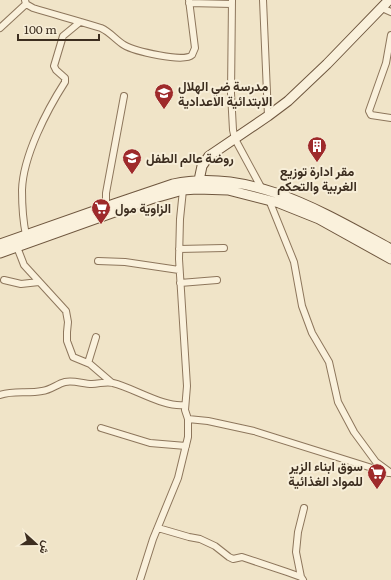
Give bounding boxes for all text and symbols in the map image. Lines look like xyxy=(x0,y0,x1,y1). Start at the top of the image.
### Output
scale bar xyxy=(18,16,99,42)
text: 100 m xyxy=(24,20,57,38)
place label: مدرسة ضي الهلال الابتدائية الاعدادية xyxy=(178,76,272,110)
school or university icon: مدرسة ضي الهلال الابتدائية الاعدادية xyxy=(153,82,175,110)
building icon: مقر ادارة توزيع الغربية والتحكم xyxy=(306,135,328,163)
school or university icon: روضة عالم الطفل xyxy=(121,147,143,175)
place label: روضة عالم الطفل xyxy=(146,148,234,167)
place label: مقر ادارة توزيع الغربية والتحكم xyxy=(277,161,357,195)
supermarket icon: الزاوية مول xyxy=(90,197,112,225)
place label: الزاوية مول xyxy=(115,198,171,217)
place label: سوق ابناء الزير للمواد الغذائية xyxy=(288,456,363,490)
supermarket icon: سوق ابناء الزير للمواد الغذائية xyxy=(366,462,388,490)
north arrow xyxy=(16,524,56,564)
text: ش xyxy=(36,539,56,557)

